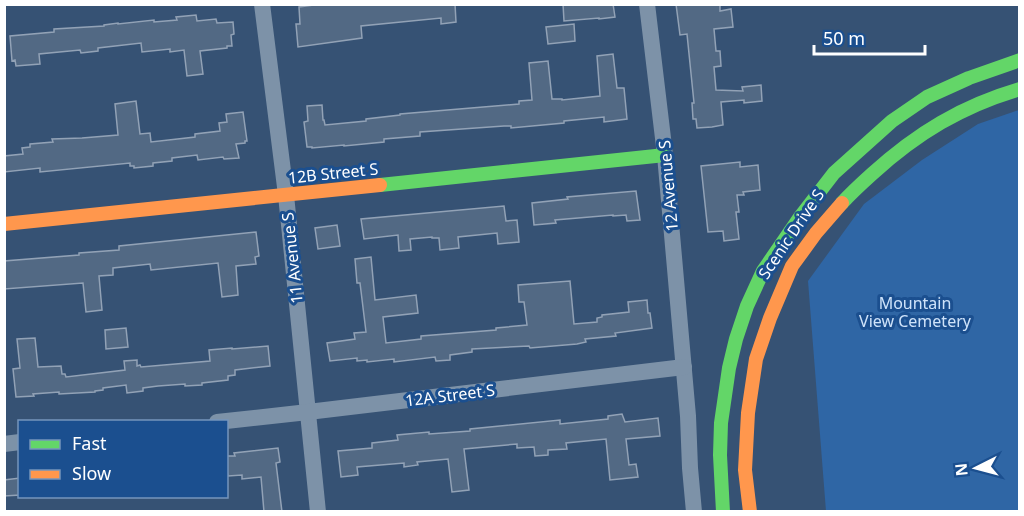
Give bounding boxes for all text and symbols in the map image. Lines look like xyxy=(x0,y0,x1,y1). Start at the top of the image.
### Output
scale bar xyxy=(814,18,925,56)
text: 50 m xyxy=(823,26,865,50)
street label: 12 Avenue S xyxy=(653,139,683,233)
street label: 12B Street S xyxy=(287,157,379,189)
street label: Scenic Drive S xyxy=(753,185,829,283)
street label: 11 Avenue S xyxy=(276,211,308,305)
park label: Mountain View Cemetery xyxy=(859,292,972,332)
street label: 12A Street S xyxy=(404,379,496,411)
legend xyxy=(18,420,228,498)
text: Fast xyxy=(72,431,107,455)
north arrow xyxy=(946,438,1006,498)
text: Slow xyxy=(72,461,111,485)
text: N xyxy=(949,462,973,477)

